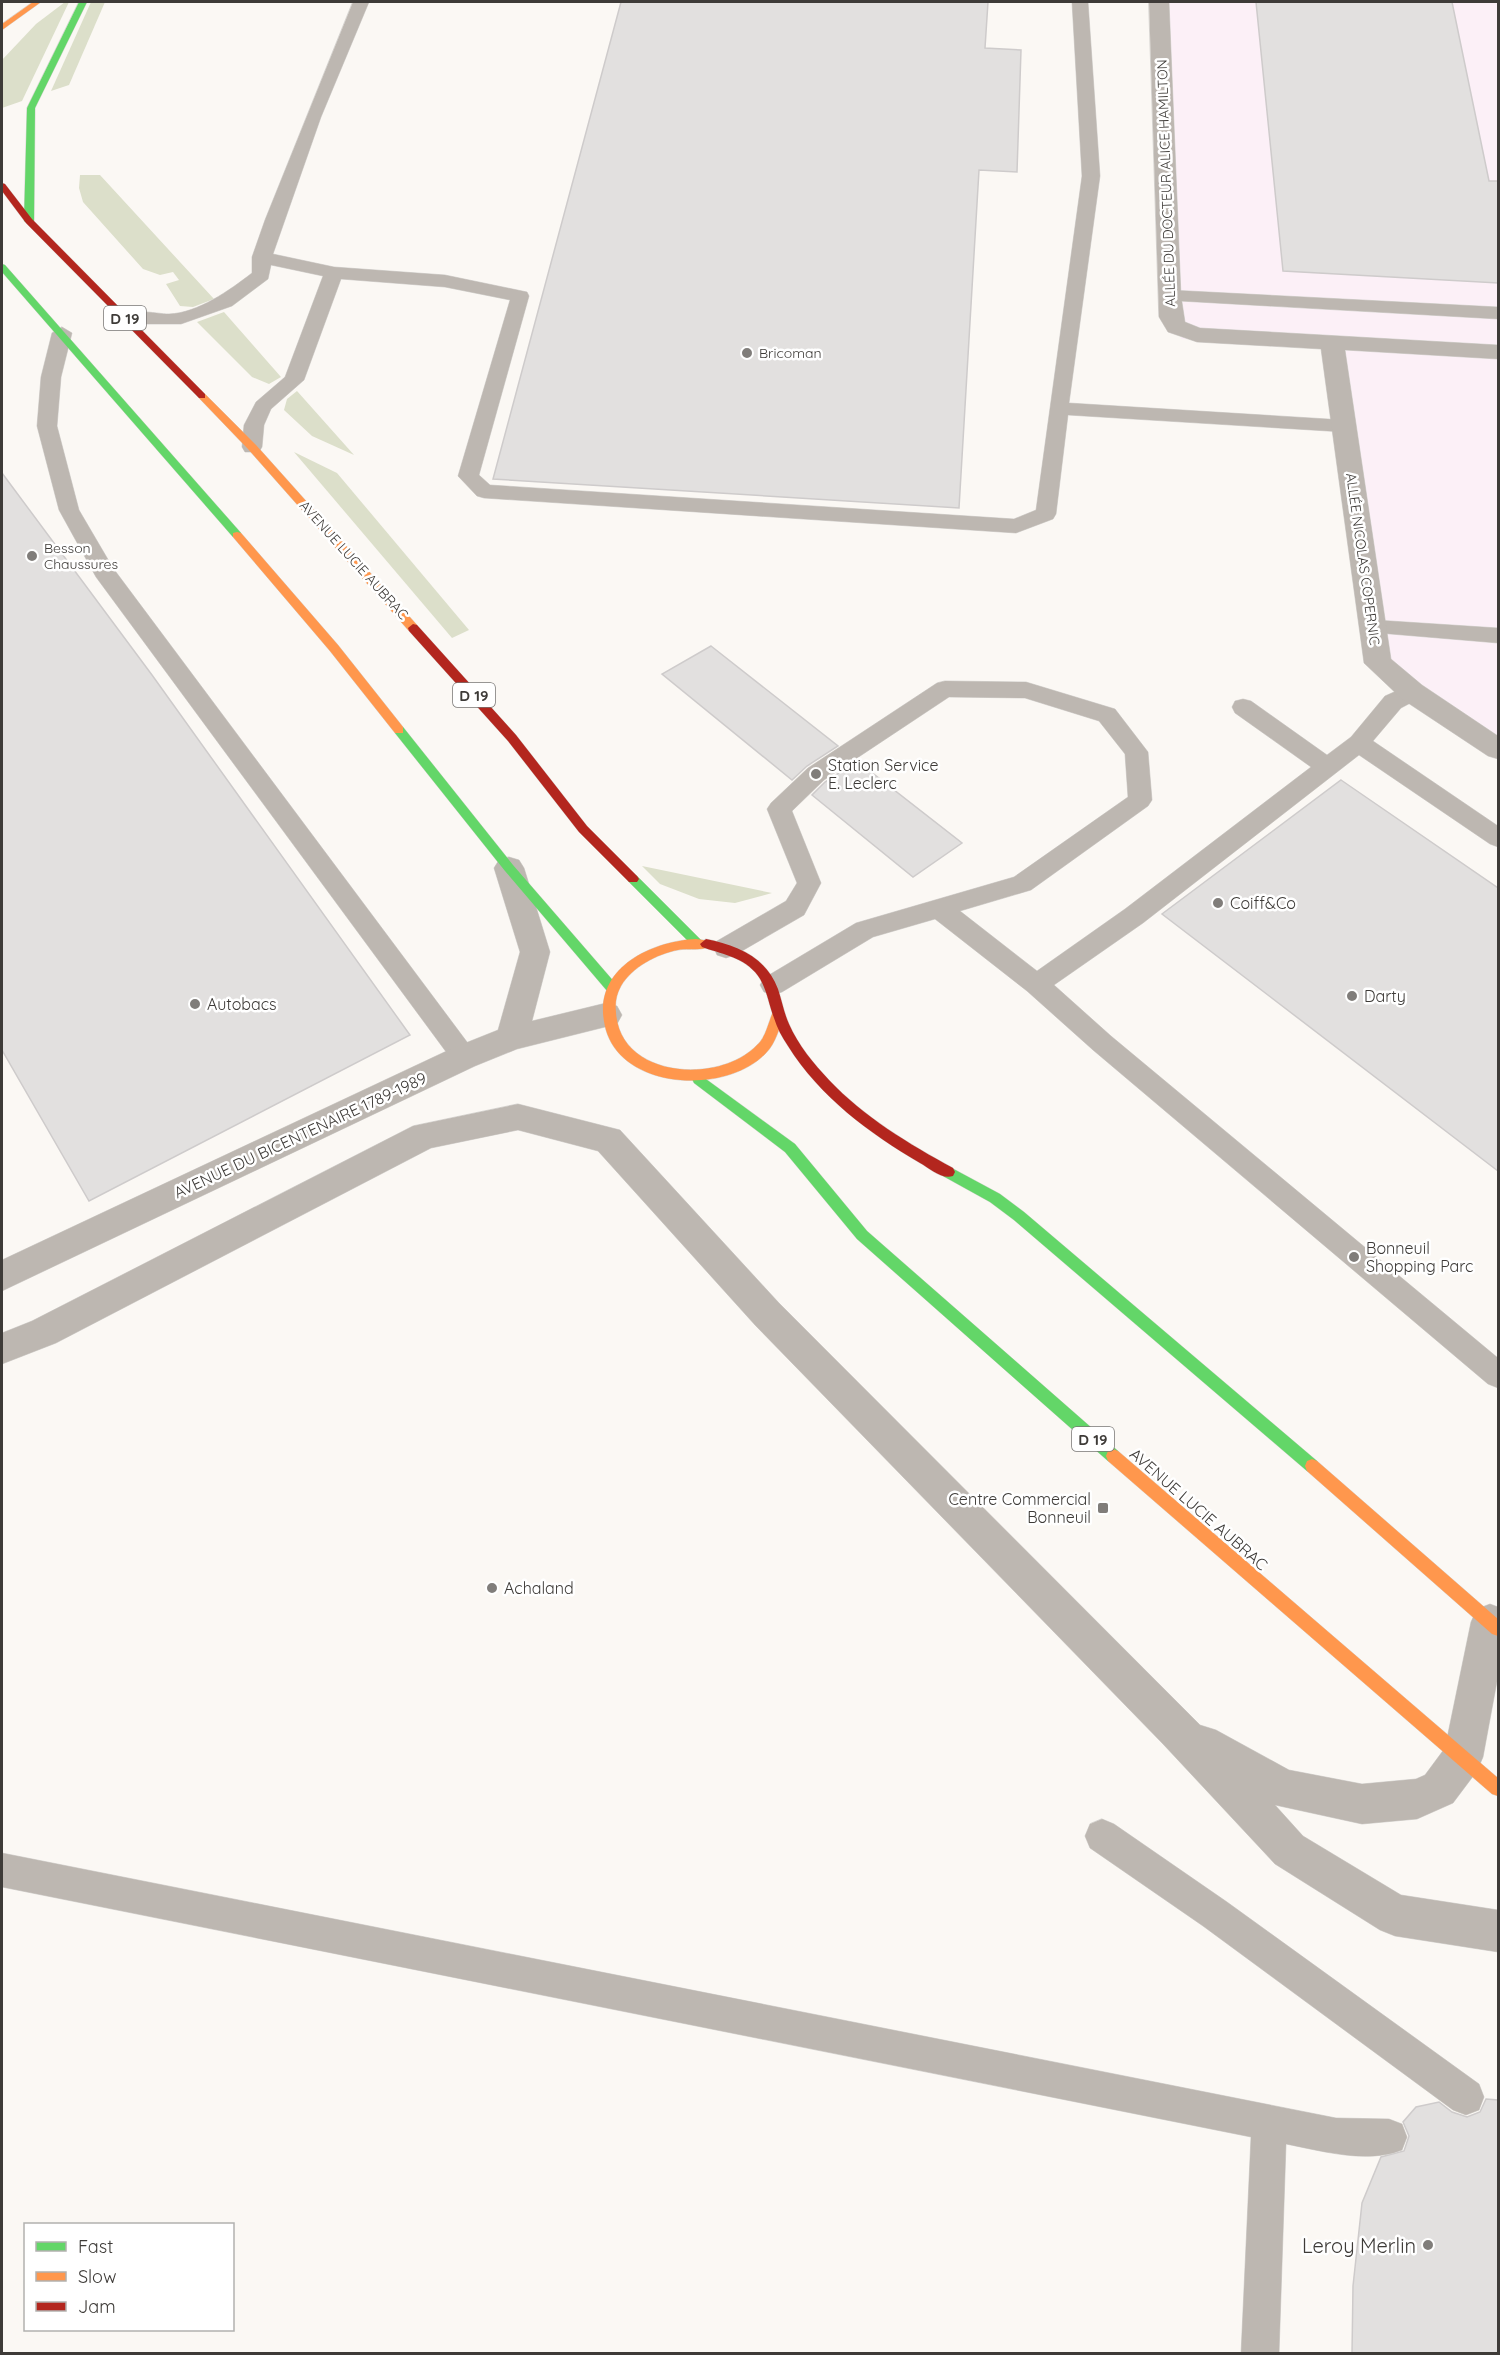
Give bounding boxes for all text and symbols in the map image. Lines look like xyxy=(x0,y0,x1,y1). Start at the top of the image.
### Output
street label: ALLÉE DU DOCTEUR ALICE HAMILTON xyxy=(1153,59,1179,307)
road number: D 19 xyxy=(104,306,146,330)
place label: Bricoman xyxy=(759,344,822,362)
marker: Bricoman xyxy=(740,346,754,360)
street label: ALLÉE NICOLAS COPERNIC xyxy=(1342,472,1384,646)
street label: AVENUE LUCIE AUBRAC xyxy=(296,497,412,623)
place label: Besson Chaussures xyxy=(44,539,118,573)
marker: Besson Chaussures xyxy=(25,549,39,563)
road number: D 19 xyxy=(453,683,495,707)
place label: Station Service E. Leclerc xyxy=(828,755,938,793)
marker: Station Service E. Leclerc xyxy=(809,767,823,781)
place label: Coiff&Co xyxy=(1230,893,1296,913)
marker: Coiff&Co xyxy=(1211,896,1225,910)
place label: Darty xyxy=(1364,986,1406,1006)
marker: Darty xyxy=(1345,989,1359,1003)
place label: Autobacs xyxy=(207,994,277,1014)
marker: Autobacs xyxy=(188,997,202,1011)
street label: AVENUE DU BICENTENAIRE 1789-1989 xyxy=(170,1067,430,1202)
place label: Bonneuil Shopping Parc xyxy=(1366,1238,1473,1276)
marker: Bonneuil Shopping Parc xyxy=(1347,1250,1361,1264)
road number: D 19 xyxy=(1072,1427,1114,1451)
street label: AVENUE LUCIE AUBRAC xyxy=(1126,1444,1272,1574)
place label: Centre Commercial Bonneuil xyxy=(948,1489,1091,1527)
marker: Centre Commercial Bonneuil xyxy=(1096,1501,1110,1515)
place label: Achaland xyxy=(504,1578,574,1598)
marker: Achaland xyxy=(485,1581,499,1595)
legend xyxy=(24,2223,234,2331)
place label: Leroy Merlin xyxy=(1302,2233,1416,2258)
text: Fast xyxy=(78,2235,113,2258)
marker: Leroy Merlin xyxy=(1421,2238,1435,2252)
text: Slow xyxy=(78,2265,116,2288)
text: Jam xyxy=(78,2295,116,2318)

